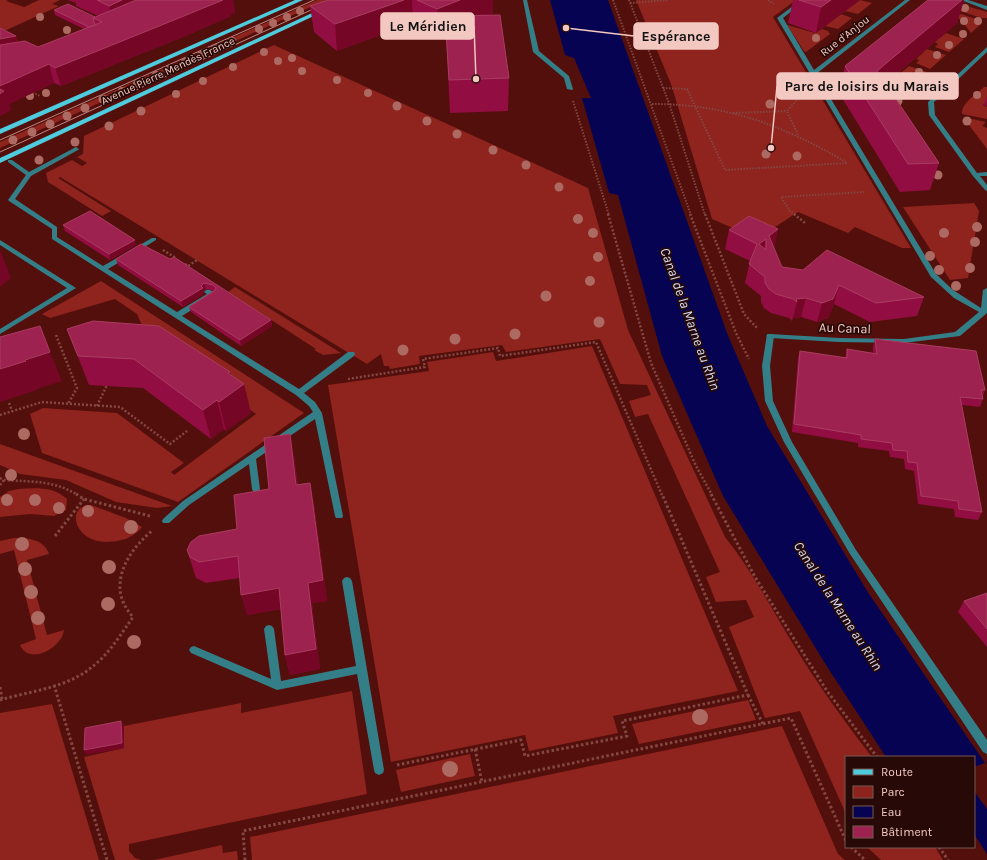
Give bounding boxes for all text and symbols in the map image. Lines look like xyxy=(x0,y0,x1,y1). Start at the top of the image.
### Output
callout: Le Méridien xyxy=(381,13,474,39)
street label: Rue d'Anjou xyxy=(818,13,872,59)
text: Le Méridien xyxy=(390,18,466,35)
callout: Espérance xyxy=(634,23,718,49)
text: Espérance xyxy=(642,28,710,45)
street label: Avenue Pierre Mendès France xyxy=(99,34,237,108)
callout: Parc de loisirs du Marais xyxy=(777,73,958,99)
text: Parc de loisirs du Marais xyxy=(785,78,949,95)
water label: Canal de la Marne au Rhin xyxy=(656,245,724,393)
street label: Au Canal xyxy=(819,320,871,336)
water label: Canal de la Marne au Rhin xyxy=(790,538,886,674)
legend xyxy=(845,756,975,848)
text: Route xyxy=(881,765,913,779)
text: Parc xyxy=(881,785,905,799)
text: Eau xyxy=(881,805,902,819)
text: Bâtiment xyxy=(881,825,933,839)

